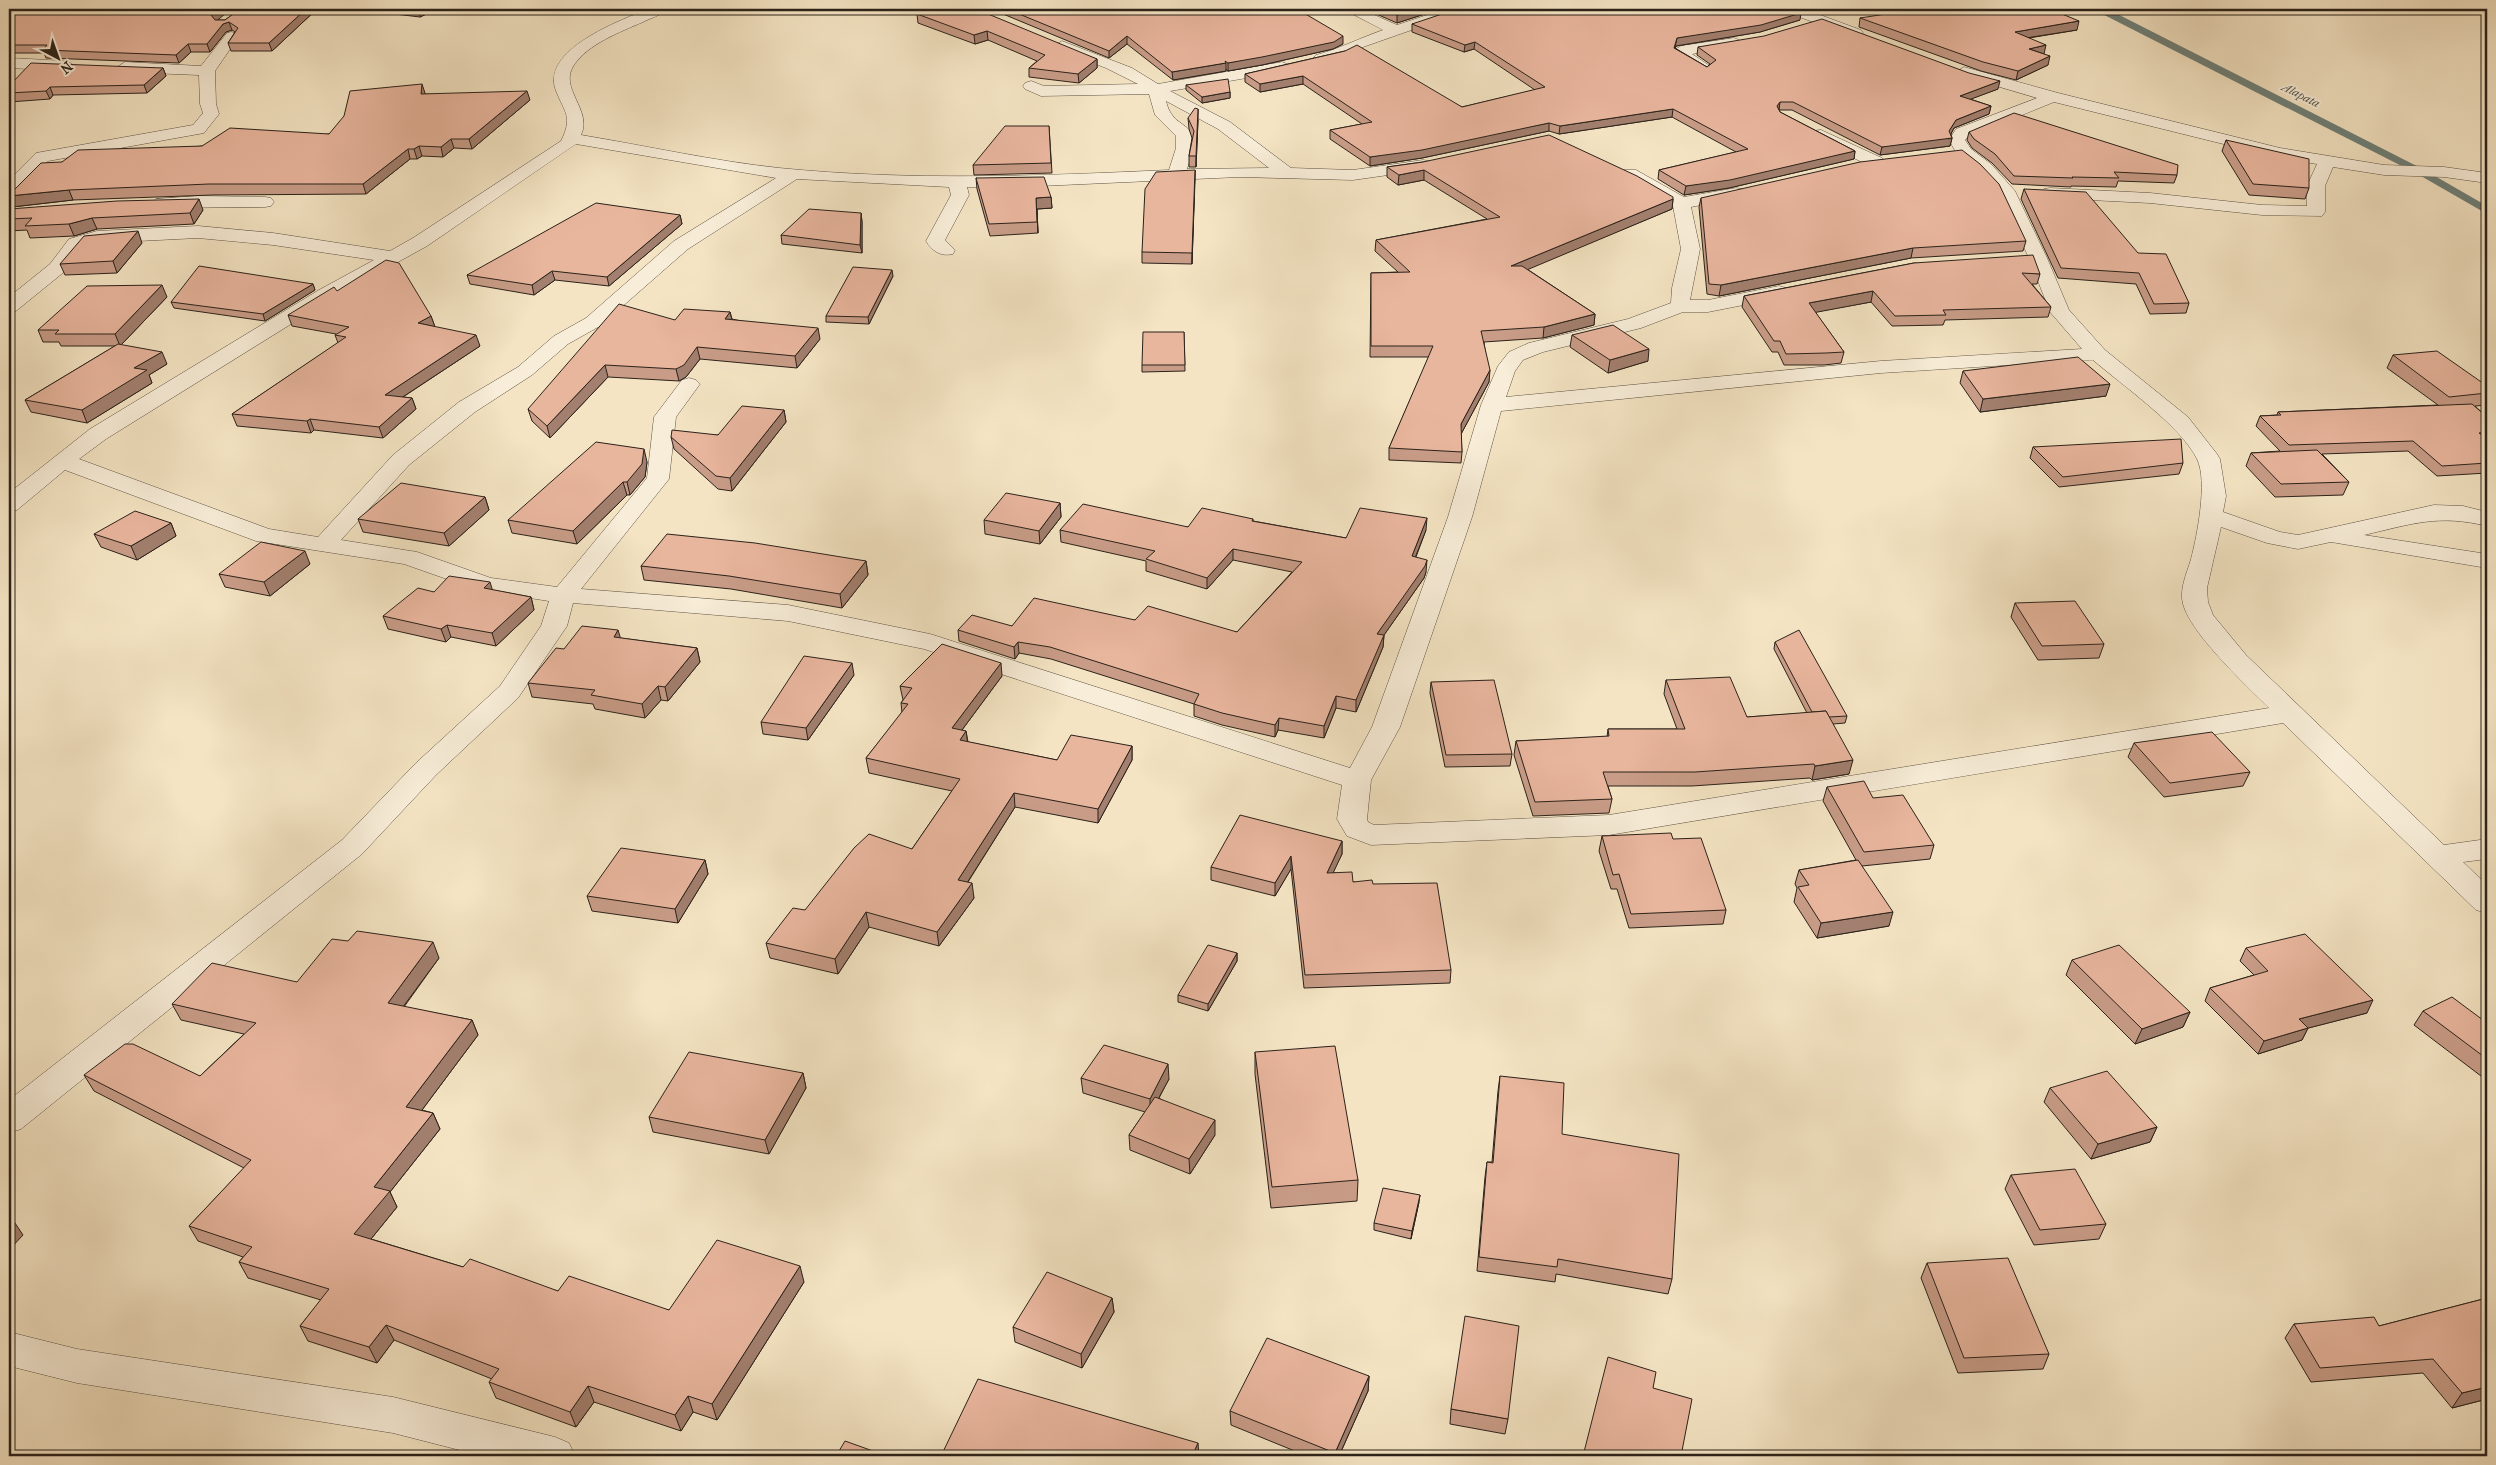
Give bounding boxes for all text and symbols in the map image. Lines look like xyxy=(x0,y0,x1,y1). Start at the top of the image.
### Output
north arrow xyxy=(32,32,82,82)
text: N xyxy=(56,58,76,78)
water label: Alapata xyxy=(2278,79,2322,110)

